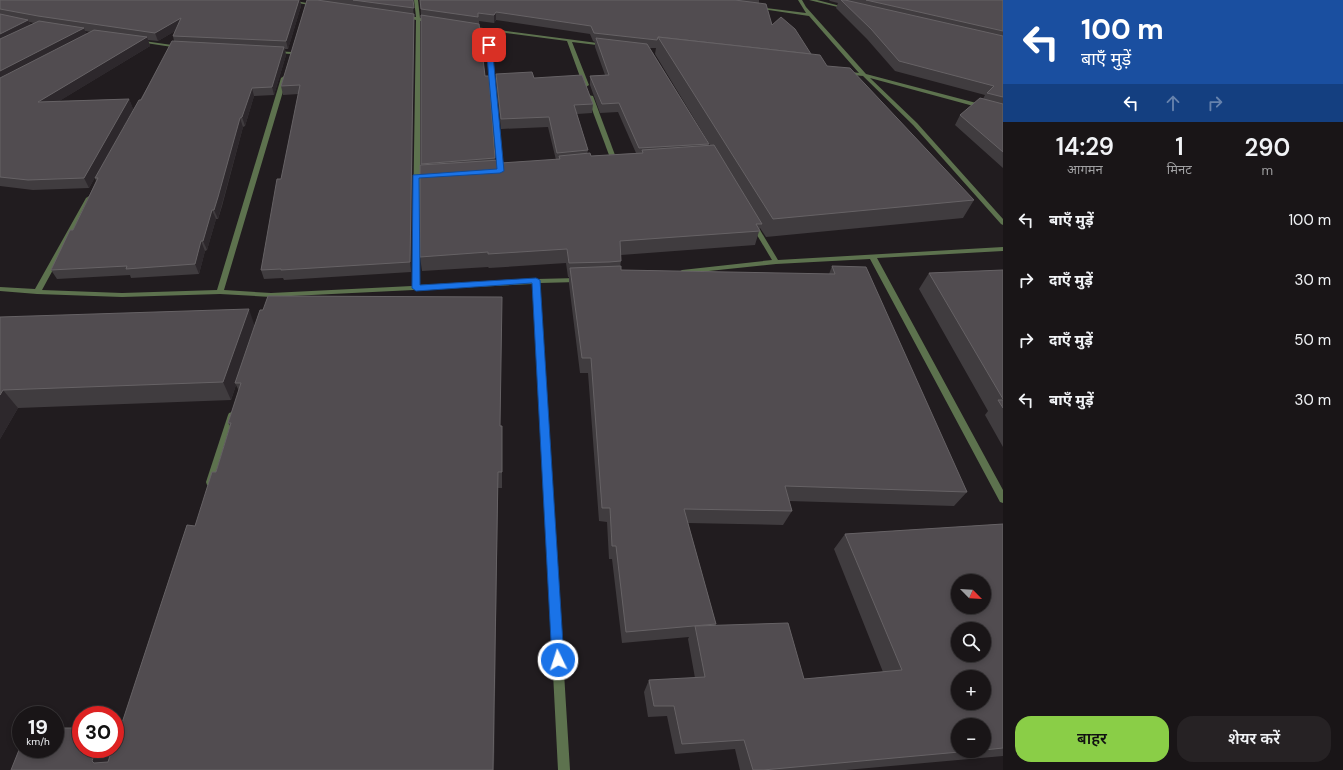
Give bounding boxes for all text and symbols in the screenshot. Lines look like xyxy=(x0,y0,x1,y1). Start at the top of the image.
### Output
text: 100 m xyxy=(1081,11,1164,48)
icon: left xyxy=(1015,16,1067,68)
pin xyxy=(472,28,506,62)
icon: arrive xyxy=(478,34,500,56)
text: बाएँ मुड़ें xyxy=(1081,47,1131,71)
icon: left xyxy=(1120,92,1142,114)
icon: ahead xyxy=(1162,92,1184,114)
icon: right xyxy=(1204,92,1226,114)
text: 14:29 xyxy=(1056,131,1114,162)
text: 1 xyxy=(1175,131,1183,162)
text: 290 xyxy=(1245,132,1290,163)
text: आगमन xyxy=(1067,161,1103,178)
text: मिनट xyxy=(1167,161,1192,178)
text: m xyxy=(1262,162,1273,179)
icon: left xyxy=(1015,209,1037,231)
text: बाएँ मुड़ें xyxy=(1049,210,1094,230)
text: 100 m xyxy=(1288,210,1331,230)
icon: right xyxy=(1015,269,1037,291)
text: दाएँ मुड़ें xyxy=(1049,270,1093,290)
text: 30 m xyxy=(1295,270,1331,290)
icon: right xyxy=(1015,329,1037,351)
text: दाएँ मुड़ें xyxy=(1049,330,1093,350)
text: 50 m xyxy=(1294,330,1331,350)
icon: left xyxy=(1015,389,1037,411)
text: बाएँ मुड़ें xyxy=(1049,390,1094,410)
text: 30 m xyxy=(1295,390,1331,410)
north arrow xyxy=(951,574,991,614)
map controls xyxy=(951,574,991,758)
button: search xyxy=(951,622,991,662)
position arrow xyxy=(537,639,579,681)
button: + xyxy=(951,670,991,710)
speed limit sign: 30 xyxy=(72,706,124,758)
text: 19 xyxy=(28,714,48,740)
button: बाहर xyxy=(1015,716,1169,762)
button: शेयर करें xyxy=(1177,716,1331,762)
button: − xyxy=(951,718,991,758)
text: km/h xyxy=(26,735,50,748)

